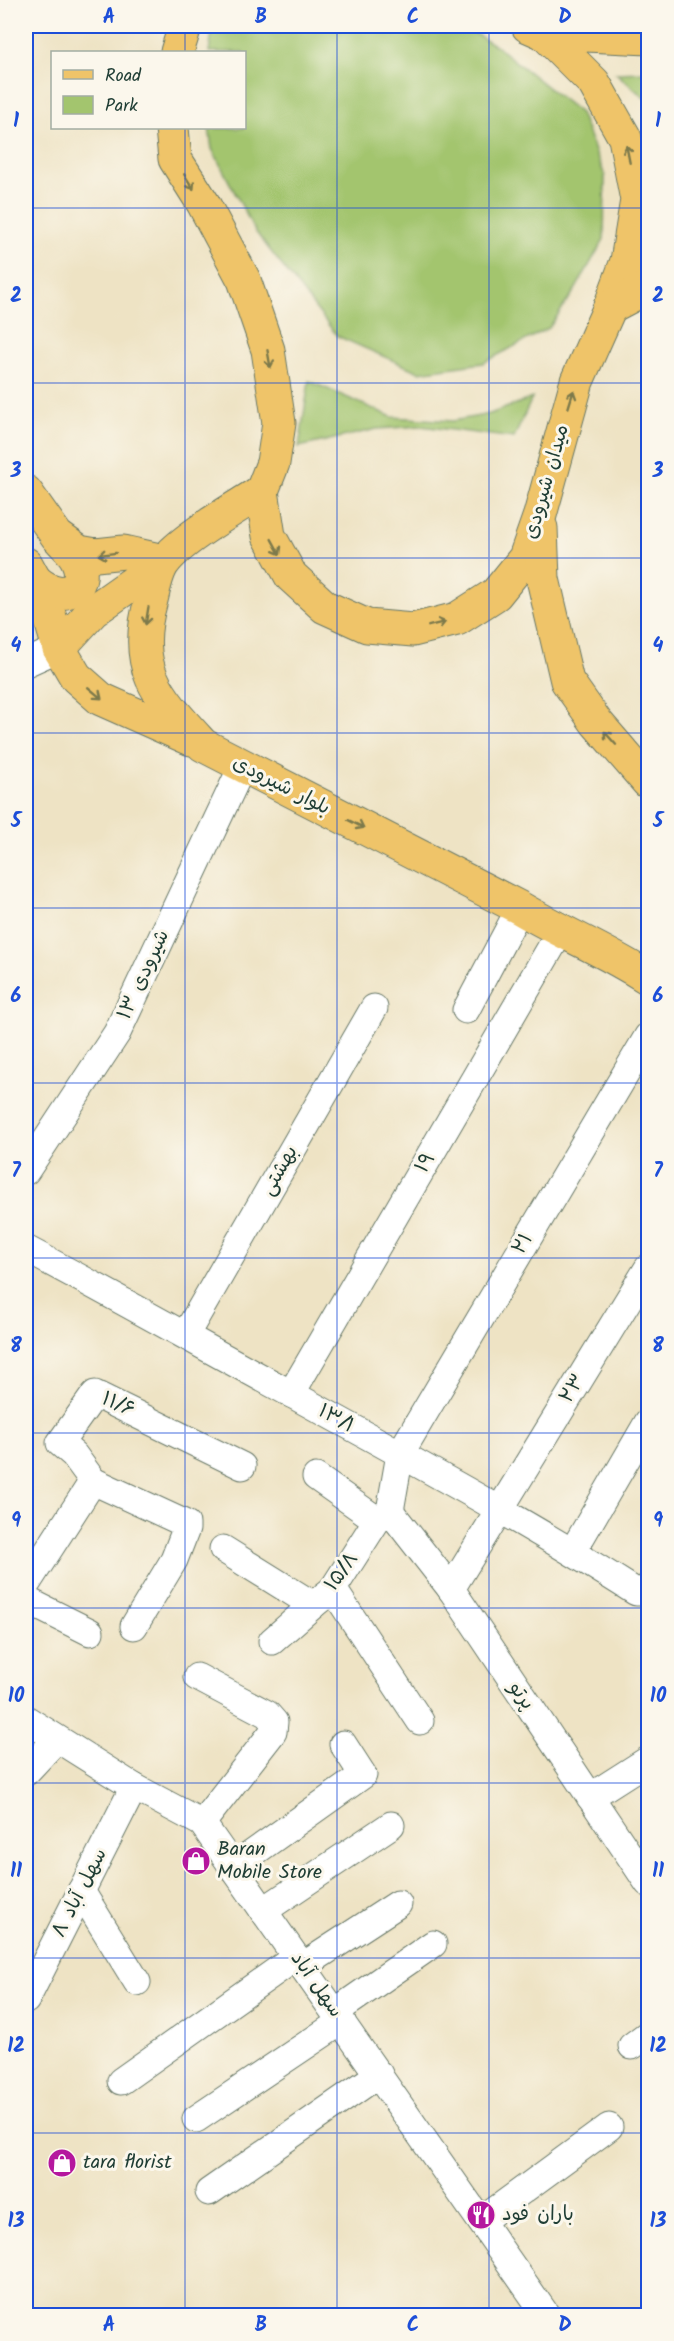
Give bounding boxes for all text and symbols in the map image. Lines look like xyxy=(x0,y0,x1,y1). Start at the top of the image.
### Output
text: A xyxy=(103,2,115,34)
text: B xyxy=(255,2,267,34)
text: C xyxy=(407,2,419,34)
text: D xyxy=(558,2,572,34)
legend xyxy=(51,51,246,129)
text: Road xyxy=(105,62,142,91)
text: Park xyxy=(105,92,138,121)
text: 1 xyxy=(13,106,19,138)
text: 1 xyxy=(655,106,661,138)
one-way arrow xyxy=(622,144,633,164)
one-way arrow xyxy=(184,173,196,190)
text: 2 xyxy=(10,281,22,313)
text: 2 xyxy=(652,281,664,313)
one-way arrow xyxy=(264,348,275,368)
one-way arrow xyxy=(566,390,577,409)
street label: میدان شیرودی xyxy=(515,421,579,543)
text: 3 xyxy=(10,456,22,488)
text: 3 xyxy=(652,456,664,488)
one-way arrow xyxy=(270,539,282,556)
one-way arrow xyxy=(97,549,117,560)
one-way arrow xyxy=(142,605,153,625)
one-way arrow xyxy=(427,617,446,629)
text: 4 xyxy=(11,631,22,663)
text: 4 xyxy=(653,631,664,663)
one-way arrow xyxy=(87,686,102,700)
one-way arrow xyxy=(603,731,617,746)
street label: بلوار شیرودی xyxy=(226,748,336,824)
text: 5 xyxy=(10,806,23,838)
text: 5 xyxy=(652,806,665,838)
one-way arrow xyxy=(347,818,364,830)
street label: شیرودی ۱۳ xyxy=(109,925,179,1025)
text: 6 xyxy=(11,981,22,1013)
text: 6 xyxy=(653,981,664,1013)
street label: بهشتی xyxy=(253,1140,307,1202)
street label: ۱۹ xyxy=(407,1146,445,1180)
text: 7 xyxy=(11,1156,21,1188)
text: 7 xyxy=(653,1156,663,1188)
street label: ۲۱ xyxy=(504,1227,542,1261)
text: 8 xyxy=(10,1331,22,1363)
text: 8 xyxy=(652,1331,664,1363)
street label: ۲۳ xyxy=(552,1368,594,1410)
street label: ۱۱/۶ xyxy=(96,1384,140,1426)
street label: ۱۳/۱ xyxy=(312,1396,360,1442)
text: 9 xyxy=(11,1506,21,1538)
text: 9 xyxy=(653,1506,663,1538)
street label: ۱۵/۸ xyxy=(317,1546,367,1598)
street label: پرتو xyxy=(499,1674,542,1717)
text: 10 xyxy=(8,1681,25,1713)
text: 10 xyxy=(650,1681,667,1713)
place label: Baran Mobile Store xyxy=(217,1834,322,1889)
street label: سهل آباد ۸ xyxy=(44,1843,116,1943)
shop icon: Baran Mobile Store xyxy=(180,1845,212,1877)
text: 11 xyxy=(10,1856,22,1888)
text: 11 xyxy=(652,1856,664,1888)
street label: سهل آباد xyxy=(281,1945,351,2025)
text: 12 xyxy=(7,2031,25,2063)
text: 12 xyxy=(649,2031,667,2063)
shop icon: tara florist xyxy=(46,2147,78,2179)
place label: tara florist xyxy=(83,2147,172,2179)
restaurant icon: باران فود xyxy=(465,2199,497,2231)
place label: باران فود xyxy=(502,2199,574,2231)
text: 13 xyxy=(8,2206,25,2238)
text: 13 xyxy=(650,2206,667,2238)
text: A xyxy=(103,2310,115,2341)
text: B xyxy=(255,2310,267,2341)
text: C xyxy=(407,2310,419,2341)
text: D xyxy=(558,2310,572,2341)

